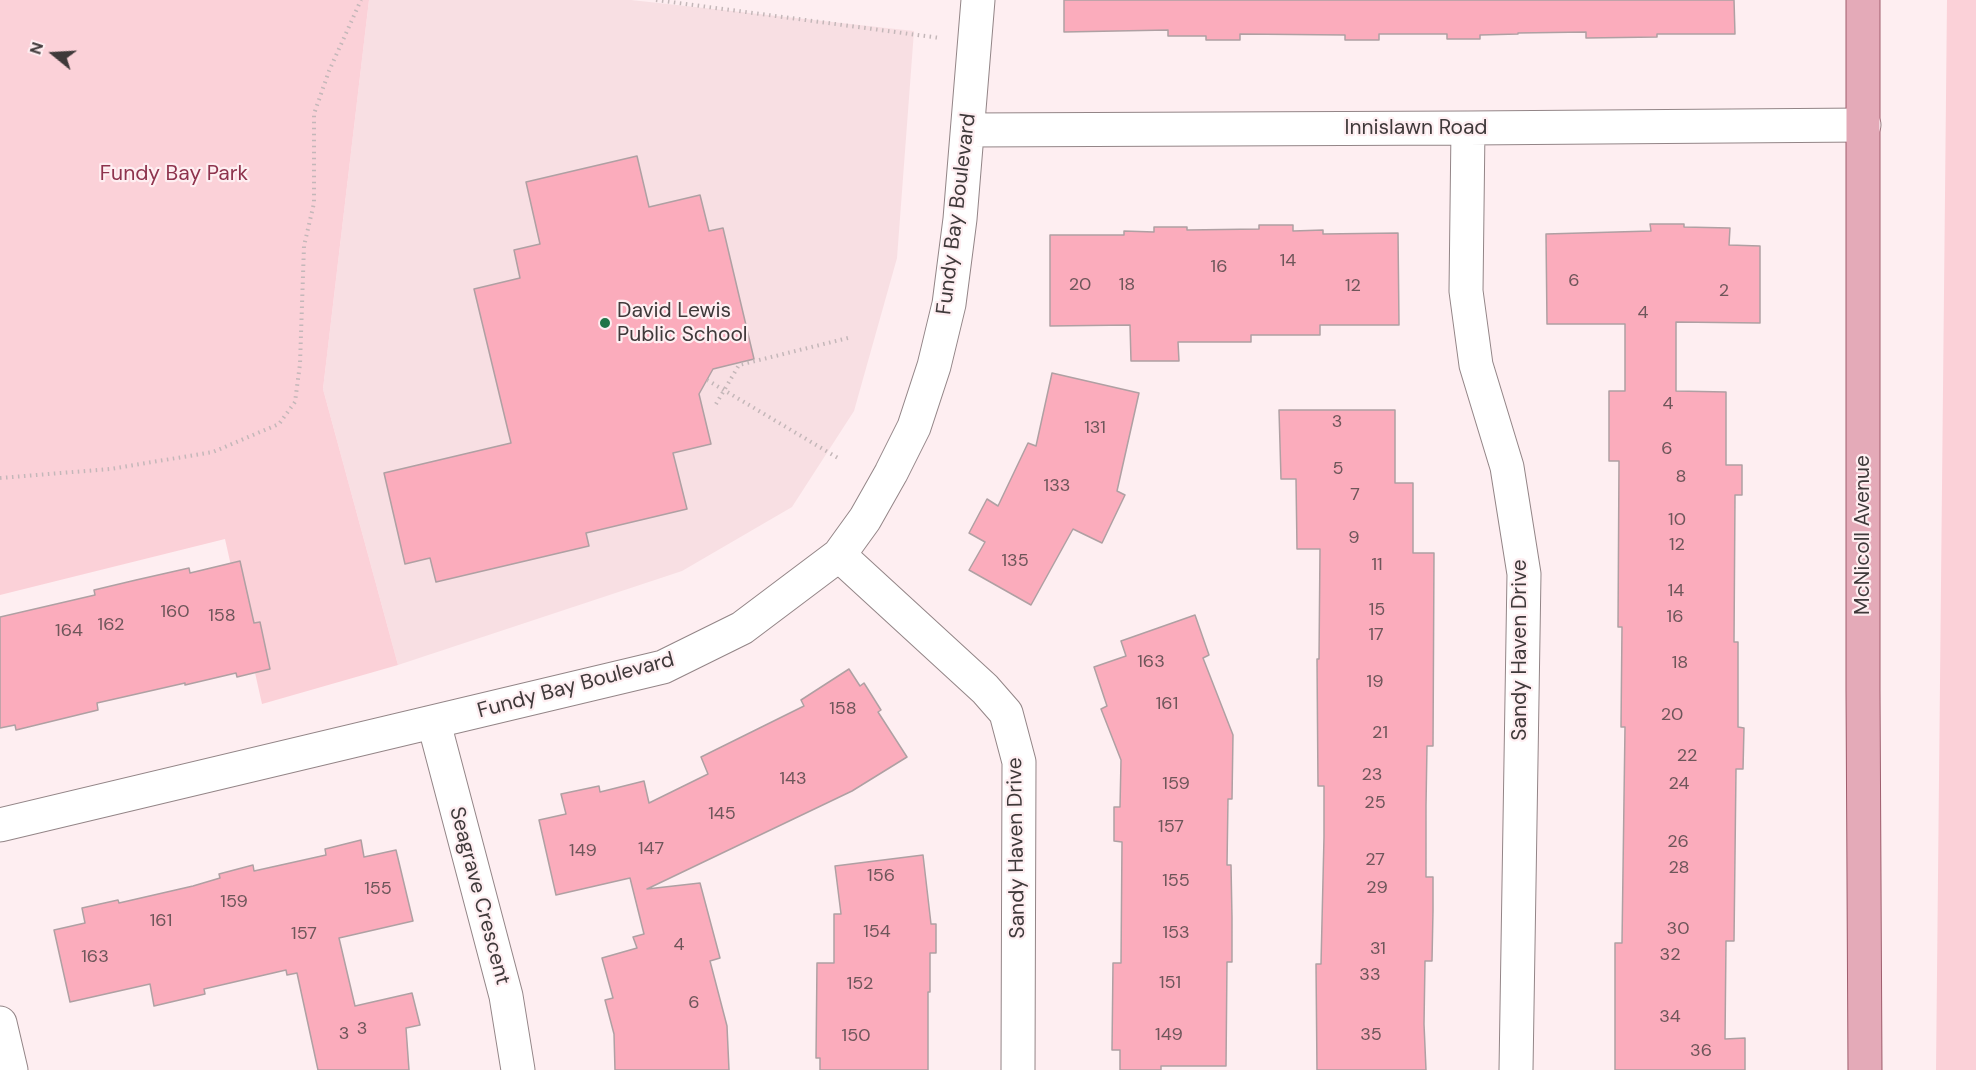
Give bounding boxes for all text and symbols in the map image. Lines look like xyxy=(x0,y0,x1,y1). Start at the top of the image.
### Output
north arrow xyxy=(24,24,84,84)
text: N xyxy=(25,39,48,57)
street label: Fundy Bay Boulevard xyxy=(932,112,982,316)
street label: Innislawn Road xyxy=(1344,115,1488,141)
park label: Fundy Bay Park xyxy=(100,161,248,187)
house number: 14 xyxy=(1280,250,1296,272)
house number: 16 xyxy=(1211,256,1227,278)
house number: 6 xyxy=(1568,270,1580,292)
house number: 20 xyxy=(1069,274,1091,296)
house number: 18 xyxy=(1119,274,1135,296)
house number: 12 xyxy=(1345,275,1361,297)
house number: 2 xyxy=(1719,280,1729,302)
place label: David Lewis Public School xyxy=(617,298,748,348)
house number: 4 xyxy=(1638,302,1648,324)
marker: David Lewis Public School xyxy=(598,316,612,330)
house number: 4 xyxy=(1663,393,1673,415)
house number: 3 xyxy=(1332,411,1342,433)
house number: 131 xyxy=(1084,417,1106,439)
house number: 6 xyxy=(1661,438,1673,460)
street label: McNicoll Avenue xyxy=(1850,455,1876,615)
house number: 5 xyxy=(1333,458,1343,480)
house number: 8 xyxy=(1676,466,1686,488)
house number: 133 xyxy=(1044,475,1070,497)
house number: 7 xyxy=(1350,484,1360,506)
house number: 10 xyxy=(1668,509,1686,531)
house number: 9 xyxy=(1348,527,1360,549)
house number: 12 xyxy=(1669,534,1685,556)
house number: 135 xyxy=(1001,550,1029,572)
house number: 11 xyxy=(1371,554,1383,576)
street label: Sandy Haven Drive xyxy=(1507,559,1533,741)
house number: 14 xyxy=(1668,580,1684,602)
house number: 15 xyxy=(1369,599,1385,621)
house number: 160 xyxy=(160,601,190,623)
house number: 158 xyxy=(208,605,236,627)
house number: 16 xyxy=(1667,606,1683,628)
house number: 162 xyxy=(98,614,124,636)
house number: 164 xyxy=(55,620,83,642)
house number: 17 xyxy=(1368,624,1384,646)
street label: Fundy Bay Boulevard xyxy=(475,648,677,724)
house number: 163 xyxy=(1137,651,1165,673)
house number: 18 xyxy=(1672,652,1688,674)
house number: 19 xyxy=(1367,671,1383,693)
house number: 161 xyxy=(1156,693,1178,715)
house number: 158 xyxy=(829,698,857,720)
house number: 20 xyxy=(1661,704,1683,726)
house number: 21 xyxy=(1372,722,1388,744)
house number: 22 xyxy=(1677,745,1697,767)
street label: Sandy Haven Drive xyxy=(1003,757,1031,939)
house number: 23 xyxy=(1361,764,1383,786)
house number: 143 xyxy=(779,768,807,790)
house number: 159 xyxy=(1162,773,1190,795)
house number: 24 xyxy=(1669,773,1689,795)
house number: 25 xyxy=(1364,792,1386,814)
house number: 145 xyxy=(708,803,736,825)
street label: Seagrave Crescent xyxy=(443,804,515,988)
house number: 157 xyxy=(1158,816,1184,838)
house number: 26 xyxy=(1667,831,1689,853)
house number: 147 xyxy=(638,838,664,860)
house number: 149 xyxy=(569,840,597,862)
house number: 27 xyxy=(1365,849,1385,871)
house number: 28 xyxy=(1668,857,1690,879)
house number: 156 xyxy=(867,865,895,887)
house number: 155 xyxy=(1162,870,1190,892)
house number: 29 xyxy=(1366,877,1388,899)
house number: 155 xyxy=(364,878,392,900)
house number: 159 xyxy=(220,891,248,913)
house number: 161 xyxy=(150,910,172,932)
house number: 30 xyxy=(1667,918,1689,940)
house number: 154 xyxy=(863,921,891,943)
house number: 153 xyxy=(1162,922,1190,944)
house number: 157 xyxy=(291,923,317,945)
house number: 4 xyxy=(674,934,684,956)
house number: 31 xyxy=(1370,938,1386,960)
house number: 32 xyxy=(1659,944,1681,966)
house number: 163 xyxy=(81,946,109,968)
house number: 33 xyxy=(1359,964,1381,986)
house number: 151 xyxy=(1159,972,1181,994)
house number: 152 xyxy=(847,973,873,995)
house number: 6 xyxy=(688,992,700,1014)
house number: 34 xyxy=(1659,1006,1681,1028)
house number: 3 xyxy=(357,1018,367,1040)
house number: 3 xyxy=(339,1023,349,1045)
house number: 149 xyxy=(1155,1024,1183,1046)
house number: 35 xyxy=(1360,1024,1382,1046)
house number: 150 xyxy=(842,1025,870,1047)
house number: 36 xyxy=(1690,1040,1712,1062)

